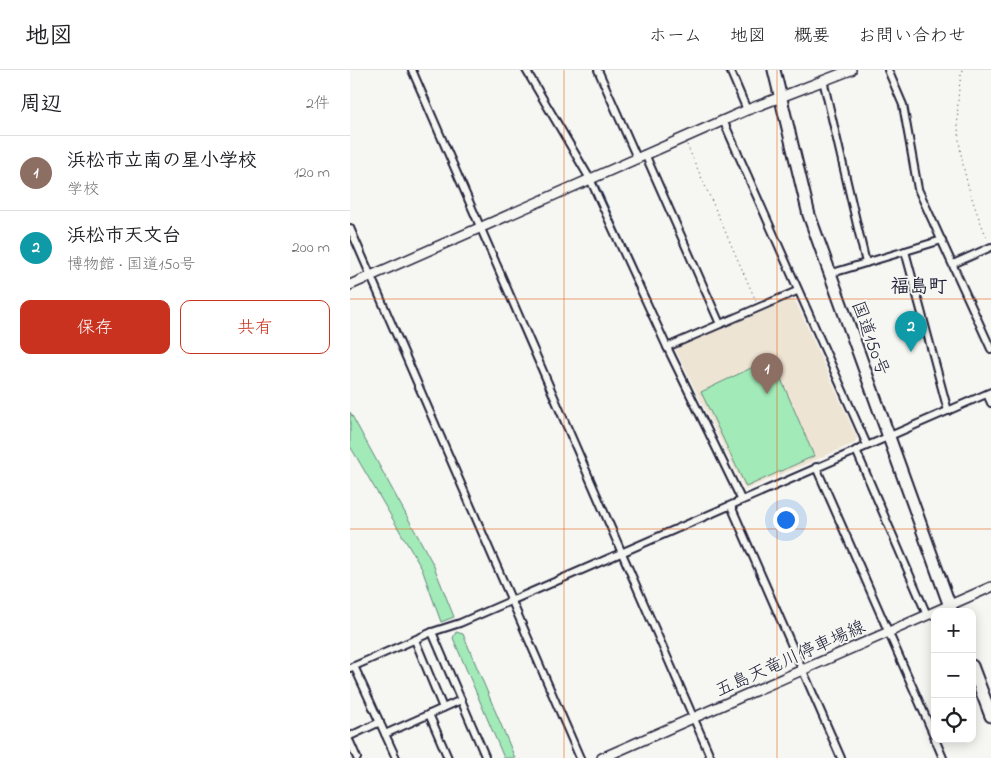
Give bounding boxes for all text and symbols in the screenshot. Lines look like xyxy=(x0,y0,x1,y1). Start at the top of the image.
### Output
text: 地図 xyxy=(25,20,73,55)
text: ホーム xyxy=(649,24,702,50)
text: 地図 xyxy=(730,24,766,50)
text: 概要 xyxy=(794,24,830,50)
text: お問い合わせ xyxy=(858,24,966,50)
text: 周辺 xyxy=(20,90,62,120)
text: 2件 xyxy=(306,92,330,116)
text: 浜松市立南の星小学校 xyxy=(67,148,257,175)
text: 1 xyxy=(33,161,39,185)
text: 120 m xyxy=(294,161,330,185)
text: 学校 xyxy=(67,178,99,202)
text: 浜松市天文台 xyxy=(67,223,181,250)
text: 2 xyxy=(32,236,40,260)
text: 200 m xyxy=(292,236,330,260)
text: 博物館 · 国道150号 xyxy=(67,253,196,277)
district label: 福島町 xyxy=(890,274,948,301)
street label: 国道150号 xyxy=(844,298,895,380)
button: 保存 xyxy=(20,300,170,354)
button: 共有 xyxy=(180,300,330,354)
pin: 2 xyxy=(895,311,927,352)
pin: 1 xyxy=(751,353,783,394)
your location xyxy=(773,507,799,533)
map controls xyxy=(931,608,976,743)
button: + xyxy=(931,608,976,653)
street label: 五島天竜川停車場線 xyxy=(712,615,870,705)
button: − xyxy=(931,653,976,698)
button: locate xyxy=(931,698,976,743)

